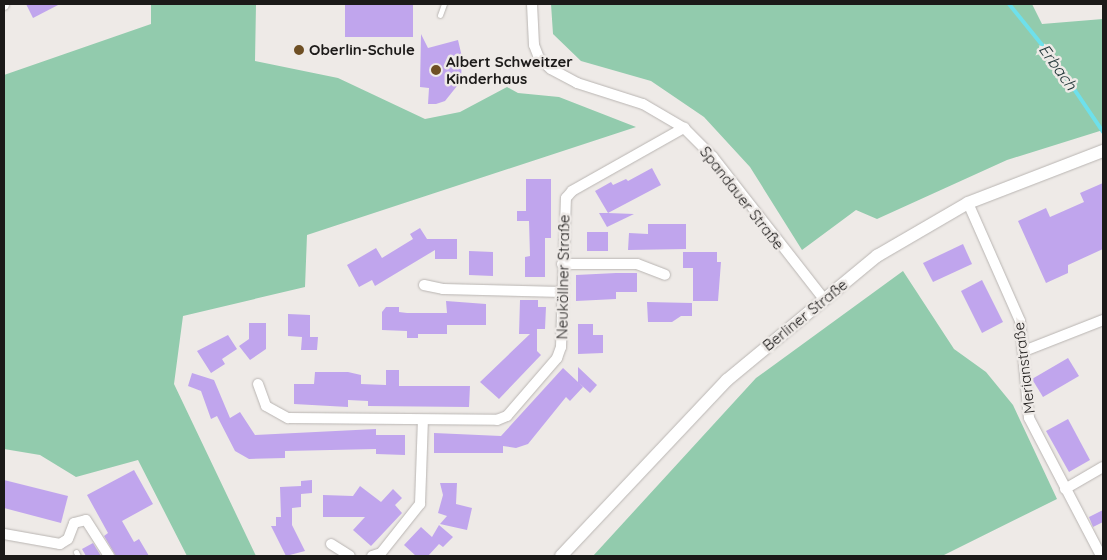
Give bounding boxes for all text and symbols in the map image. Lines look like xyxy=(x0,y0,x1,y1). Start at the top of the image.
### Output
water label: Erbach xyxy=(1035,40,1081,94)
place label: Oberlin-Schule xyxy=(309,41,415,59)
marker: Oberlin-Schule xyxy=(293,44,305,56)
place label: Albert Schweitzer Kinderhaus xyxy=(446,52,573,87)
marker: Albert Schweitzer Kinderhaus xyxy=(430,64,442,76)
street label: Spandauer Straße xyxy=(696,143,788,253)
street label: Neuköllner Straße xyxy=(553,215,573,339)
street label: Berliner Straße xyxy=(759,275,851,355)
street label: Merianstraße xyxy=(1009,321,1039,415)

